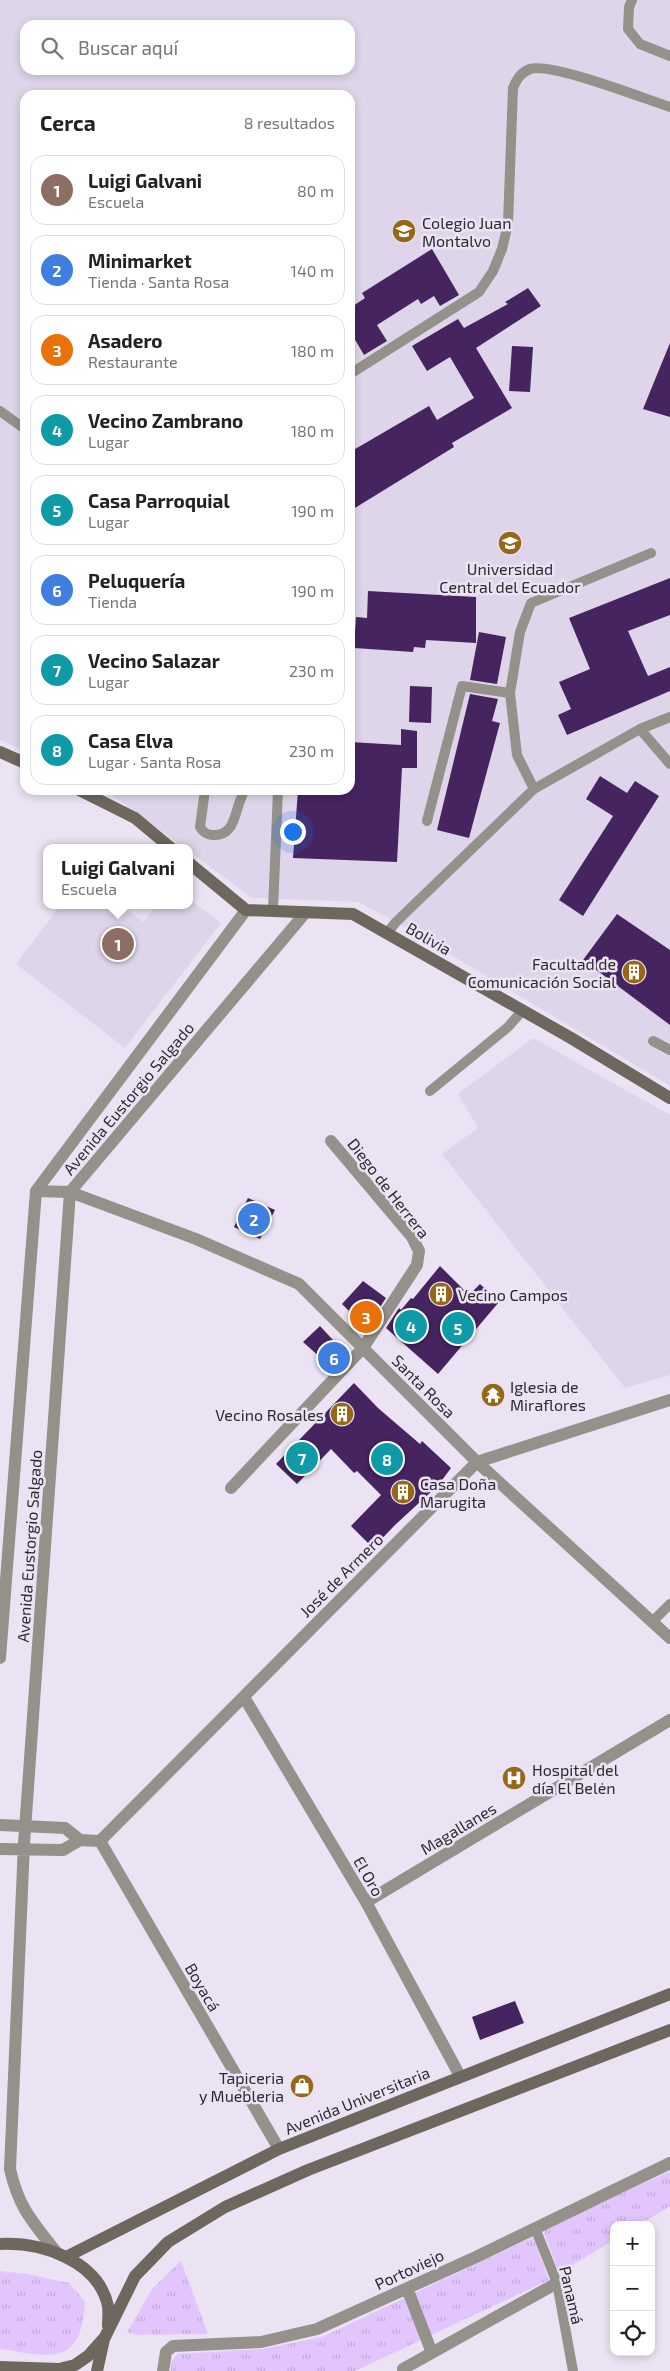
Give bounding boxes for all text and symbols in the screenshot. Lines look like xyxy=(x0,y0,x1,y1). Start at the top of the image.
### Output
search box xyxy=(20,20,355,75)
icon: search xyxy=(38,34,66,62)
text: Buscar aquí xyxy=(78,36,178,59)
text: Cerca xyxy=(40,110,96,135)
text: 8 resultados xyxy=(244,113,335,132)
text: Luigi Galvani xyxy=(88,169,202,192)
text: 1 xyxy=(54,181,60,200)
text: 80 m xyxy=(297,181,334,200)
text: Escuela xyxy=(88,192,144,211)
place label: Colegio Juan Montalvo xyxy=(422,213,511,250)
school or university icon: Colegio Juan Montalvo xyxy=(391,218,417,244)
text: Minimarket xyxy=(88,249,192,272)
text: 2 xyxy=(52,261,62,280)
text: 140 m xyxy=(291,261,334,280)
text: Tienda · Santa Rosa xyxy=(88,272,229,291)
text: Asadero xyxy=(88,329,163,352)
text: 3 xyxy=(52,341,62,360)
text: 180 m xyxy=(291,341,334,360)
text: Restaurante xyxy=(88,352,178,371)
text: Vecino Zambrano xyxy=(88,409,243,432)
text: 4 xyxy=(52,421,62,440)
text: 180 m xyxy=(291,421,334,440)
text: Lugar xyxy=(88,432,129,451)
text: Casa Parroquial xyxy=(88,489,230,512)
text: 5 xyxy=(53,501,61,520)
text: 190 m xyxy=(291,501,334,520)
text: Lugar xyxy=(88,512,129,531)
school or university icon: Universidad Central del Ecuador xyxy=(497,530,523,556)
place label: Universidad Central del Ecuador xyxy=(439,559,581,596)
text: Peluquería xyxy=(88,569,185,592)
text: 6 xyxy=(52,581,62,600)
text: 190 m xyxy=(291,581,334,600)
text: Tienda xyxy=(88,592,137,611)
text: Vecino Salazar xyxy=(88,649,220,672)
text: 7 xyxy=(53,661,61,680)
text: 230 m xyxy=(289,661,334,680)
text: Lugar xyxy=(88,672,129,691)
text: Casa Elva xyxy=(88,729,173,752)
text: 8 xyxy=(52,741,62,760)
text: 230 m xyxy=(289,741,334,760)
text: Lugar · Santa Rosa xyxy=(88,752,221,771)
your location xyxy=(280,819,306,845)
popup xyxy=(43,844,193,909)
text: Luigi Galvani xyxy=(61,856,175,879)
text: Escuela xyxy=(61,879,117,898)
street label: Bolivia xyxy=(403,918,455,958)
pin: 1 xyxy=(102,925,134,963)
place label: Facultad de Comunicación Social xyxy=(468,954,616,991)
building icon: Facultad de Comunicación Social xyxy=(621,959,647,985)
street label: Avenida Eustorgio Salgado xyxy=(59,1018,197,1178)
street label: Diego de Herrera xyxy=(344,1134,434,1242)
pin: 2 xyxy=(238,1200,270,1238)
building icon: Vecino Campos xyxy=(428,1281,454,1307)
place label: Vecino Campos xyxy=(458,1285,568,1304)
pin: 3 xyxy=(350,1298,382,1336)
pin: 4 xyxy=(395,1307,427,1345)
pin: 5 xyxy=(442,1309,474,1347)
pin: 6 xyxy=(318,1339,350,1377)
street label: Santa Rosa xyxy=(389,1351,459,1421)
place label: Iglesia de Miraflores xyxy=(510,1377,586,1414)
temple icon: Iglesia de Miraflores xyxy=(480,1382,506,1408)
building icon: Vecino Rosales xyxy=(329,1401,355,1427)
place label: Vecino Rosales xyxy=(215,1405,324,1424)
pin: 7 xyxy=(286,1439,318,1477)
pin: 8 xyxy=(371,1440,403,1478)
street label: Avenida Eustorgio Salgado xyxy=(13,1449,45,1643)
place label: Casa Doña Marugita xyxy=(420,1474,496,1511)
building icon: Casa Doña Marugita xyxy=(390,1479,416,1505)
street label: José de Armero xyxy=(295,1529,387,1621)
place label: Hospital del día El Belėn xyxy=(532,1760,619,1797)
hospital icon: Hospital del día El Belėn xyxy=(501,1765,527,1791)
street label: Magallanes xyxy=(417,1798,499,1858)
street label: El Oro xyxy=(350,1853,388,1899)
street label: Boyacá xyxy=(182,1959,224,2015)
street label: Avenida Universitaria xyxy=(282,2062,432,2138)
place label: Tapiceria y Muebleria xyxy=(199,2068,284,2105)
shop icon: Tapiceria y Muebleria xyxy=(289,2073,315,2099)
map controls xyxy=(610,2221,655,2356)
button: + xyxy=(610,2221,655,2266)
street label: Portoviejo xyxy=(371,2245,447,2294)
street label: Panamá xyxy=(556,2264,588,2326)
button: − xyxy=(610,2266,655,2311)
button: locate xyxy=(610,2311,655,2356)

